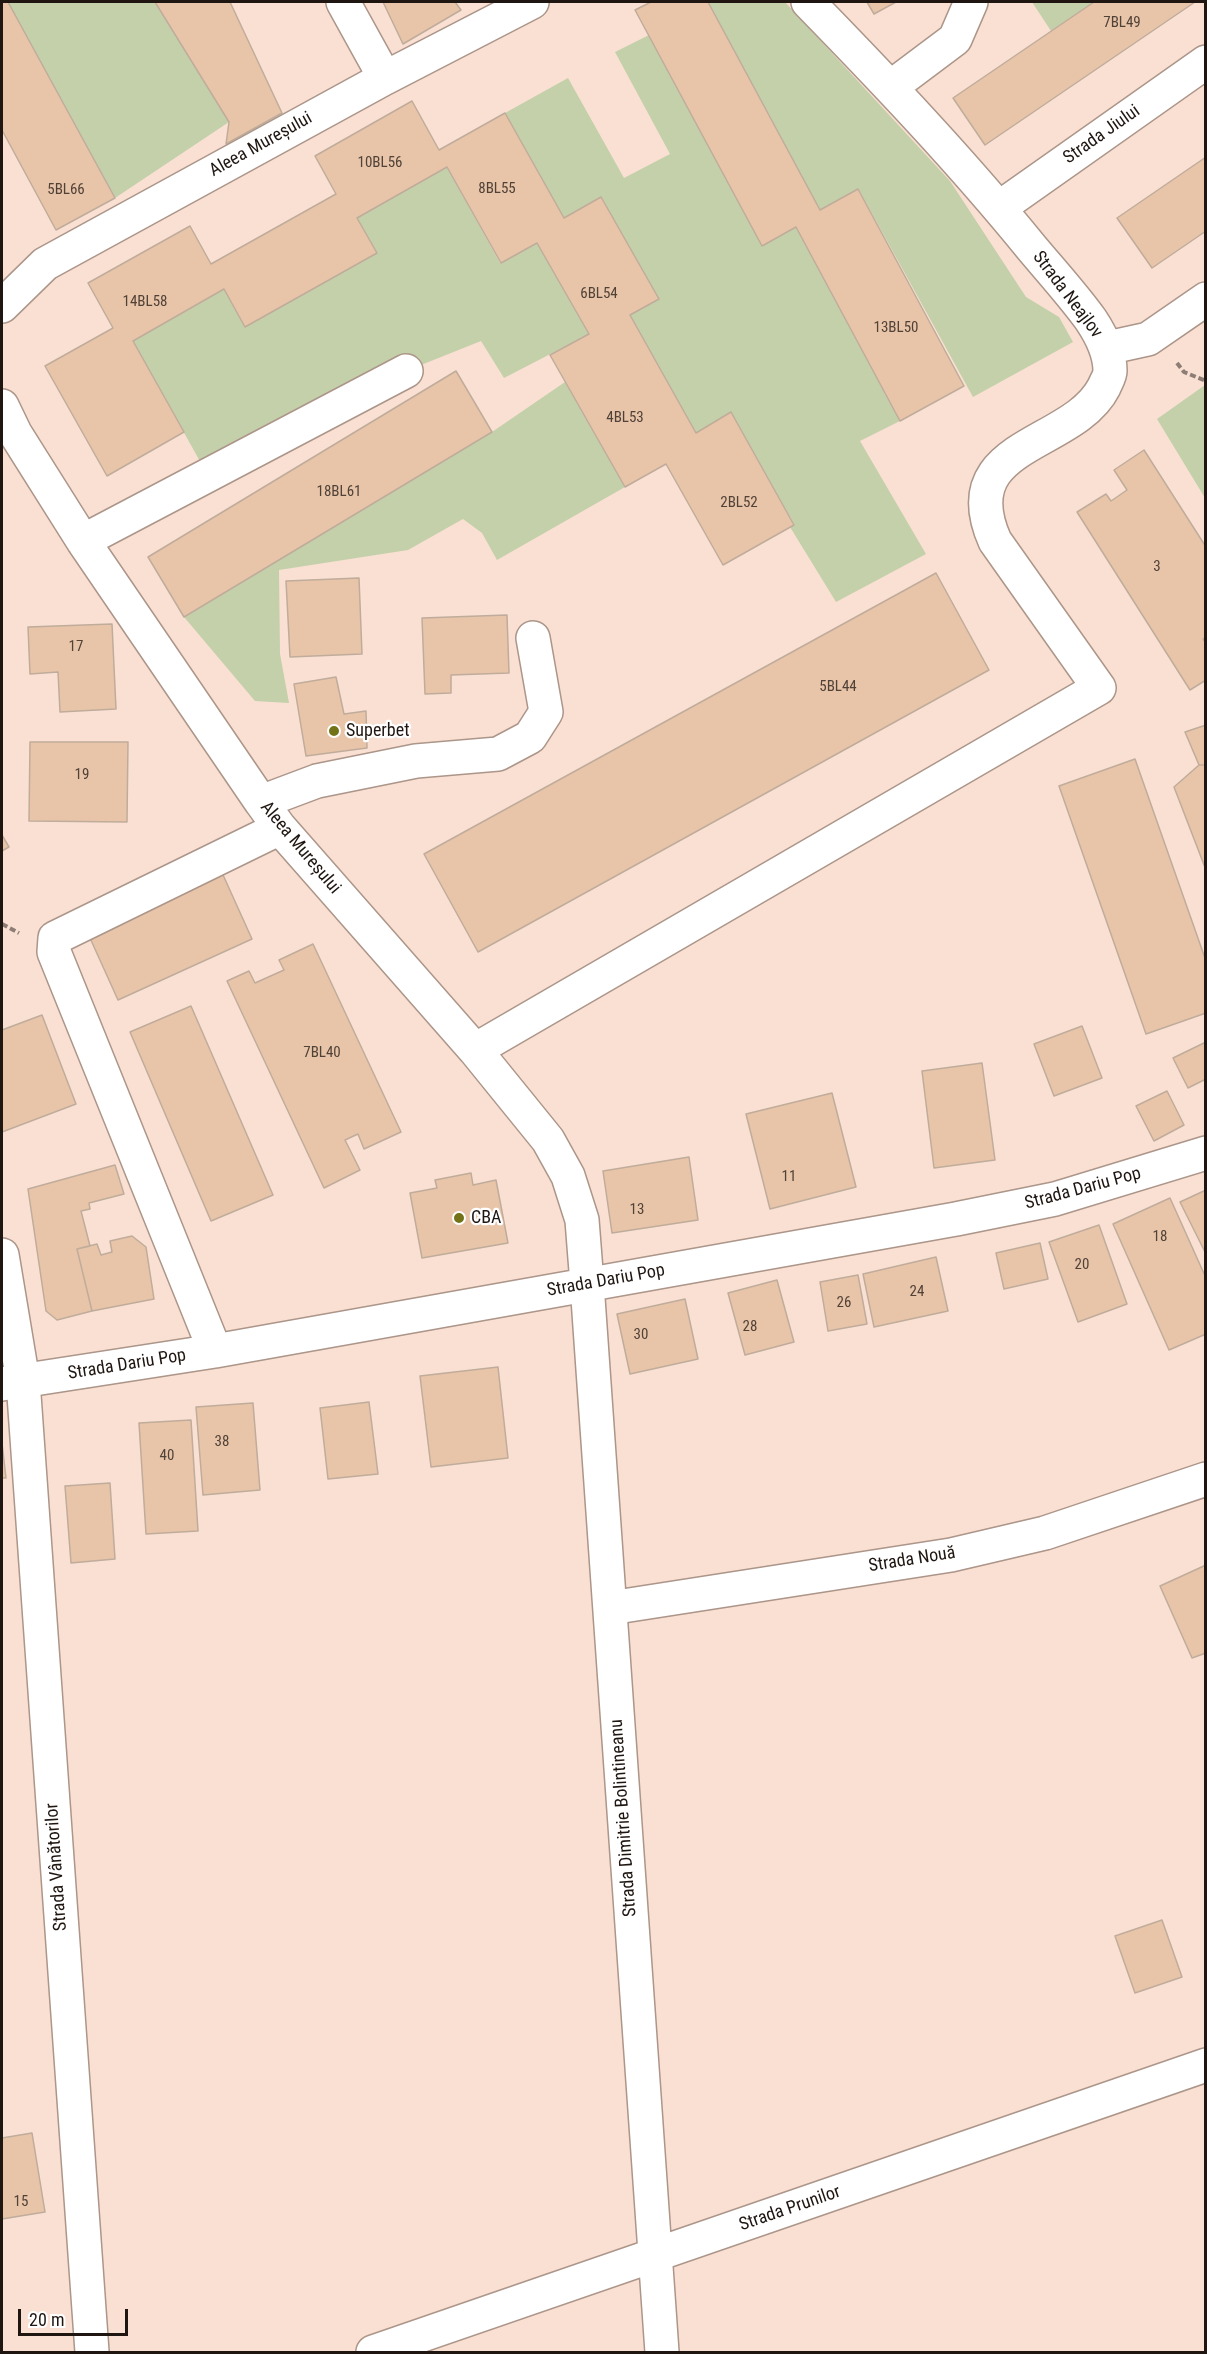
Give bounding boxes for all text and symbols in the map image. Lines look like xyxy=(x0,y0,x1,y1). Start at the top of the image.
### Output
house number: 7BL49 xyxy=(1103,14,1141,32)
street label: Strada Jiului xyxy=(1060,101,1144,169)
street label: Aleea Mureșului xyxy=(206,108,316,182)
house number: 10BL56 xyxy=(358,154,402,172)
house number: 8BL55 xyxy=(478,180,516,198)
house number: 5BL66 xyxy=(47,181,85,199)
street label: Strada Neajlov xyxy=(1027,247,1107,343)
house number: 6BL54 xyxy=(580,285,618,303)
house number: 14BL58 xyxy=(123,293,167,311)
house number: 13BL50 xyxy=(874,319,918,337)
house number: 4BL53 xyxy=(606,409,644,427)
house number: 18BL61 xyxy=(317,483,361,501)
house number: 2BL52 xyxy=(720,494,758,512)
house number: 3 xyxy=(1153,558,1161,576)
house number: 17 xyxy=(69,638,83,656)
house number: 5BL44 xyxy=(819,678,857,696)
place label: Superbet xyxy=(346,720,409,742)
marker: Superbet xyxy=(327,724,341,738)
house number: 19 xyxy=(75,766,89,784)
street label: Aleea Mureșului xyxy=(255,797,345,899)
house number: 7BL40 xyxy=(303,1044,341,1062)
street label: Strada Dariu Pop xyxy=(1023,1163,1143,1215)
house number: 11 xyxy=(782,1168,796,1186)
house number: 13 xyxy=(630,1201,644,1219)
place label: CBA xyxy=(471,1207,501,1229)
marker: CBA xyxy=(452,1211,466,1225)
house number: 18 xyxy=(1153,1228,1167,1246)
house number: 20 xyxy=(1075,1256,1089,1274)
street label: Strada Dariu Pop xyxy=(545,1260,667,1302)
house number: 24 xyxy=(910,1283,924,1301)
house number: 26 xyxy=(837,1294,851,1312)
house number: 28 xyxy=(743,1318,757,1336)
house number: 30 xyxy=(634,1326,648,1344)
street label: Strada Dariu Pop xyxy=(66,1345,188,1385)
house number: 38 xyxy=(215,1433,229,1451)
house number: 40 xyxy=(160,1447,174,1465)
street label: Strada Nouă xyxy=(867,1542,957,1578)
street label: Strada Dimitrie Bolintineanu xyxy=(606,1718,642,1918)
street label: Strada Vânătorilor xyxy=(42,1802,72,1932)
street label: Strada Prunilor xyxy=(736,2182,844,2236)
house number: 15 xyxy=(14,2193,28,2211)
scale bar xyxy=(21,2297,130,2335)
text: 20 m xyxy=(29,2309,64,2330)

